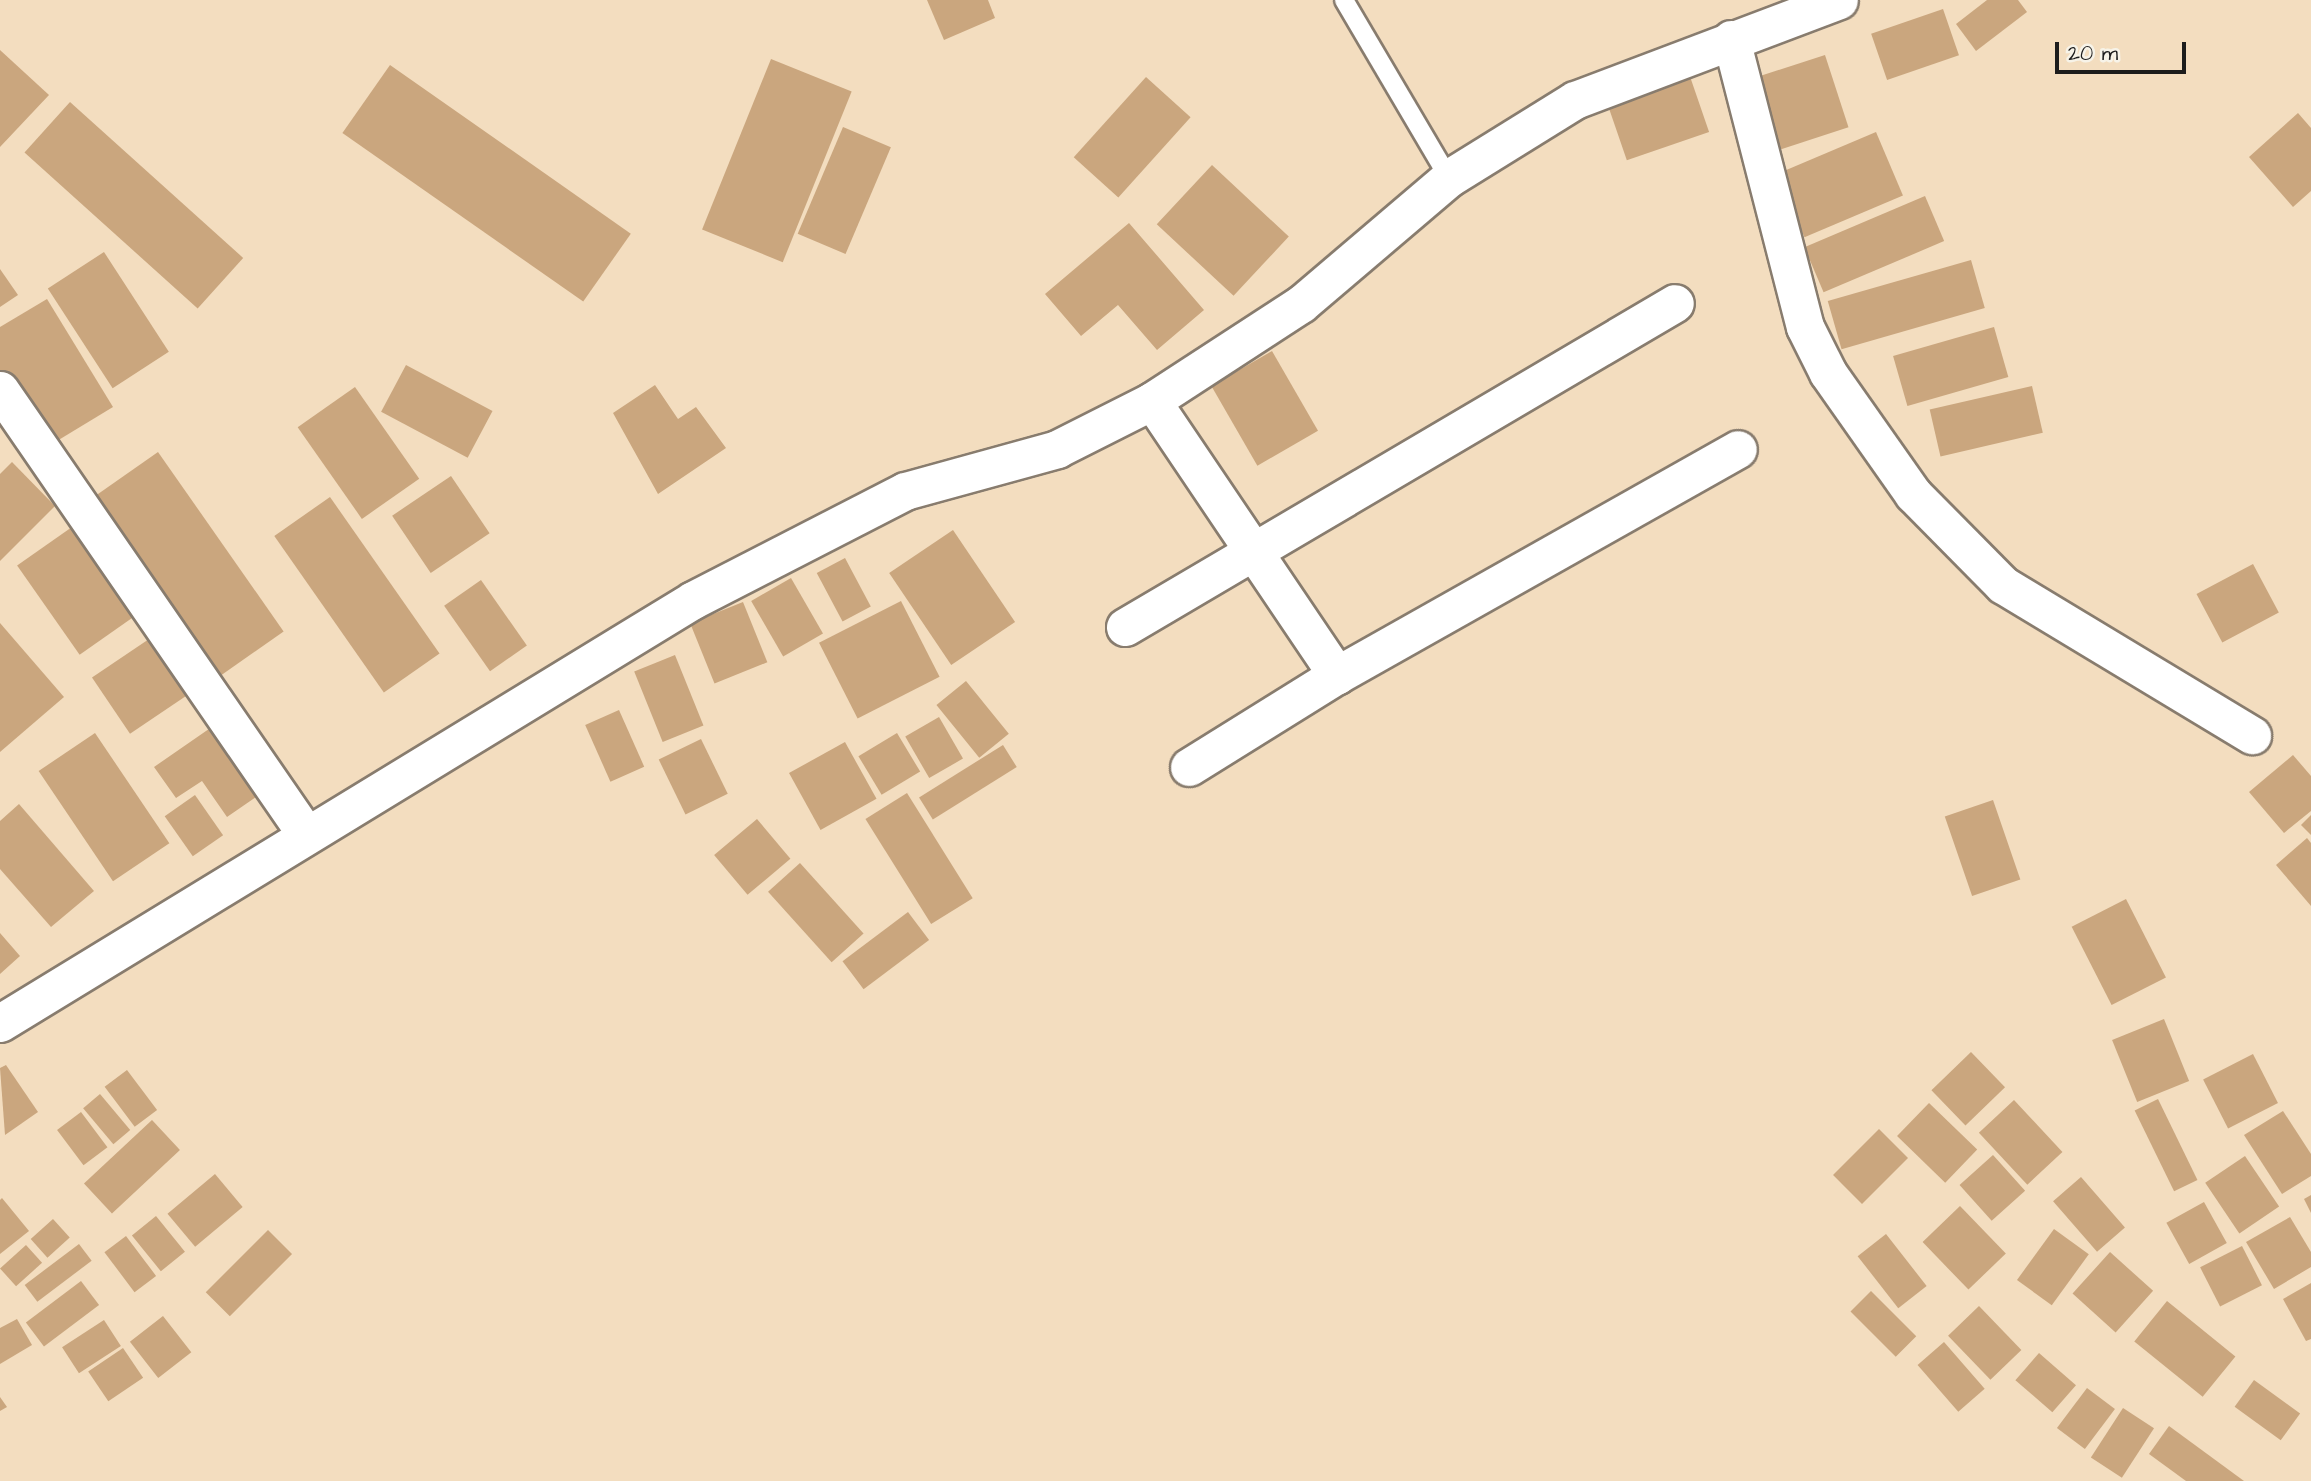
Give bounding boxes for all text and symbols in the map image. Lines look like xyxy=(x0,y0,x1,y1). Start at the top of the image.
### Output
scale bar xyxy=(2059,28,2190,72)
text: 20 m xyxy=(2068,39,2118,68)

